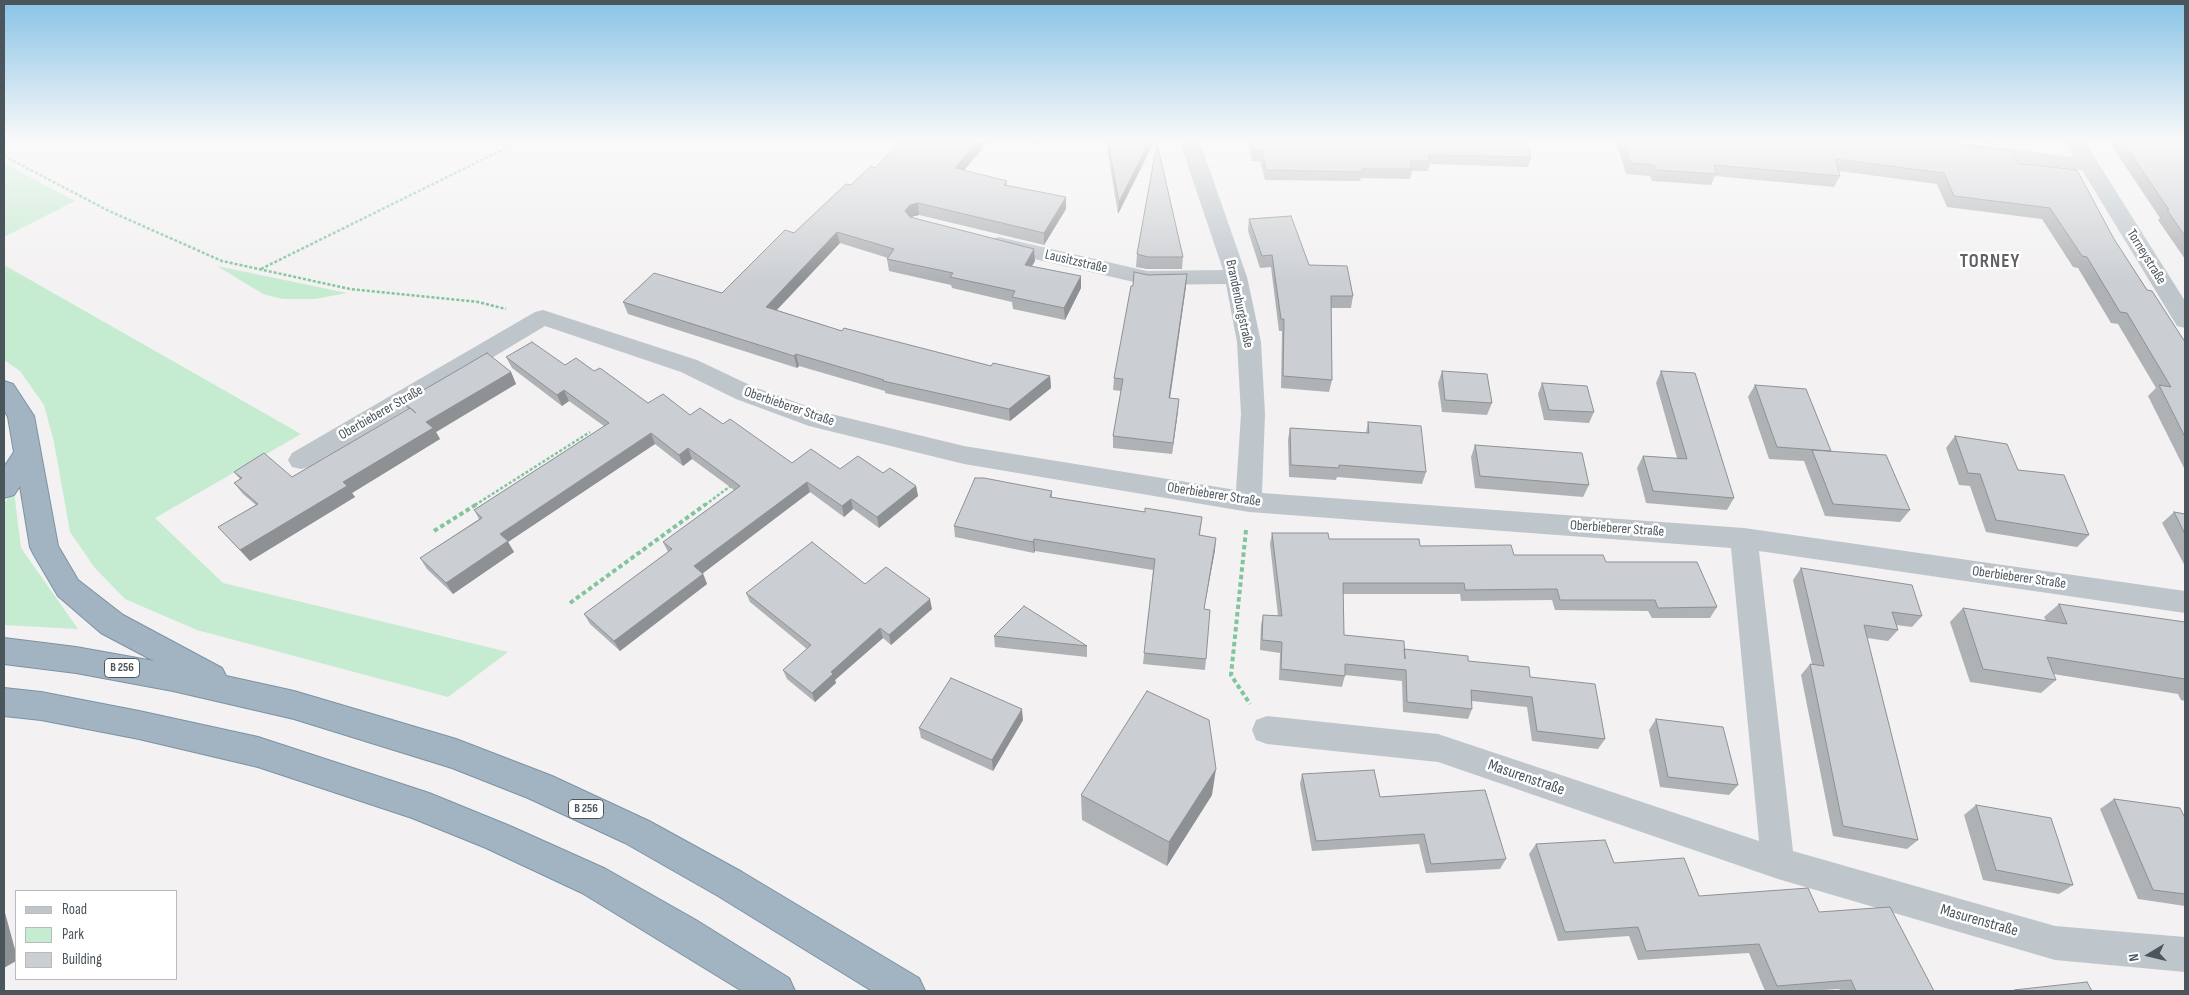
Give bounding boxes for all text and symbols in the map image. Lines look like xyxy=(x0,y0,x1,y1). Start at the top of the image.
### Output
street label: Torneystraße xyxy=(2123,226,2169,288)
street label: Lausitzstraße xyxy=(1043,247,1109,277)
district label: TORNEY xyxy=(1959,251,2021,273)
street label: Brandenburgstraße xyxy=(1221,258,1257,350)
street label: Oberbieberer Straße xyxy=(336,382,426,444)
street label: Oberbieberer Straße xyxy=(742,384,836,430)
street label: Oberbieberer Straße xyxy=(1166,479,1262,511)
street label: Oberbieberer Straße xyxy=(1569,517,1665,541)
street label: Oberbieberer Straße xyxy=(1971,563,2067,593)
road number: B 256 xyxy=(104,658,140,678)
street label: Masurenstraße xyxy=(1485,756,1567,800)
road number: B 256 xyxy=(568,800,604,819)
legend xyxy=(15,890,178,980)
text: Road xyxy=(62,900,87,919)
street label: Masurenstraße xyxy=(1938,901,2020,941)
text: Park xyxy=(62,925,84,944)
north arrow xyxy=(2124,930,2174,980)
text: Building xyxy=(62,950,102,969)
text: N xyxy=(2125,952,2143,962)

